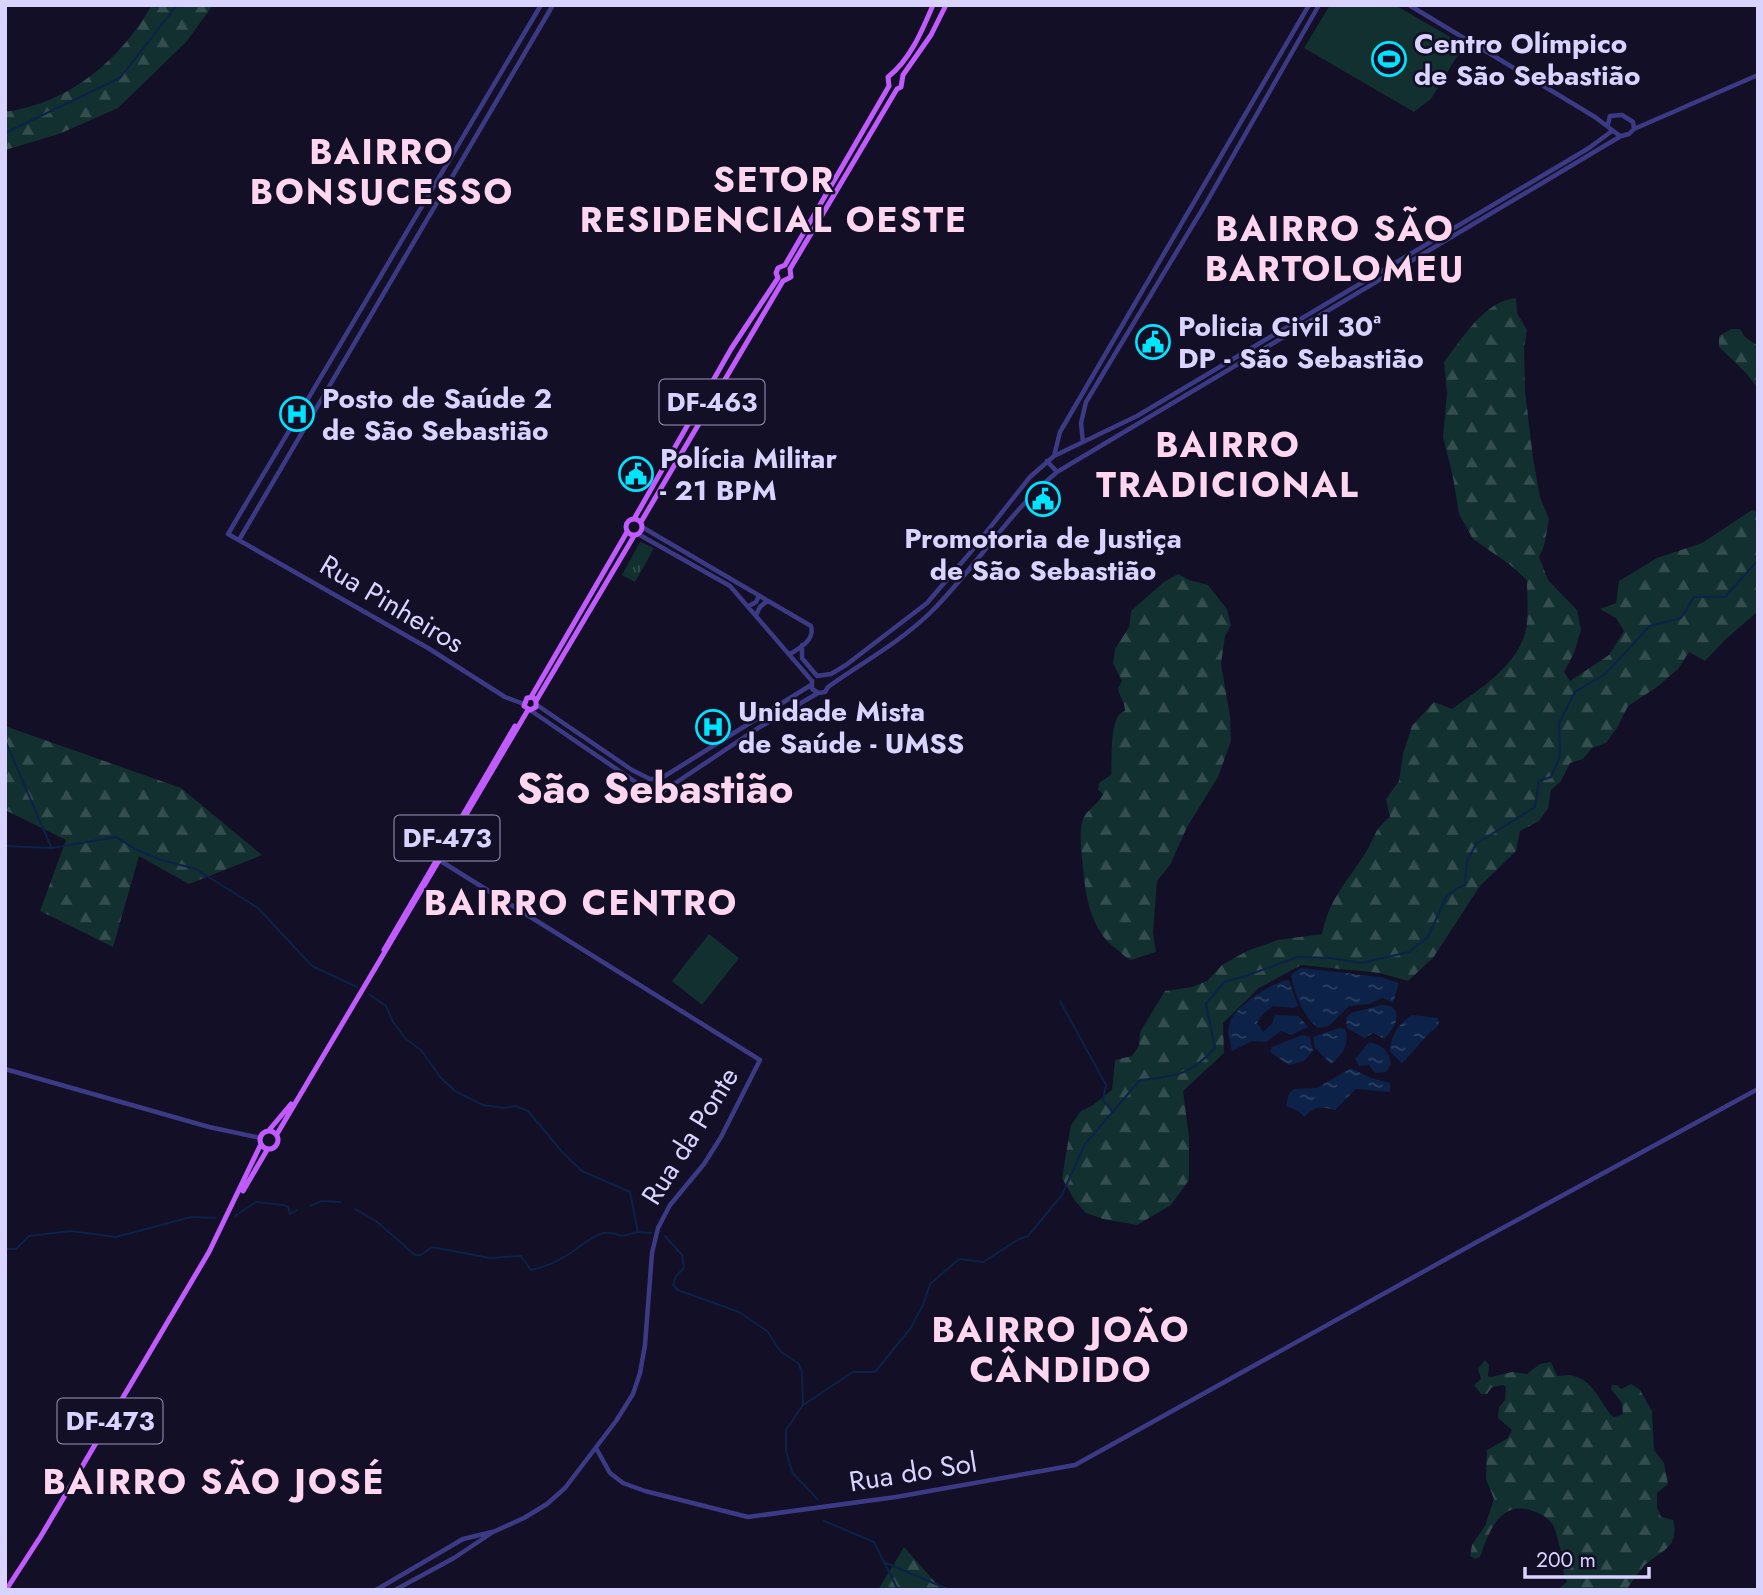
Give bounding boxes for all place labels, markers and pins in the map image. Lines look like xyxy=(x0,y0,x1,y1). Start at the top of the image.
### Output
place label: Centro Olímpico de São Sebastião xyxy=(1414,23,1640,96)
sports icon: Centro Olímpico de São Sebastião xyxy=(1370,40,1408,78)
place label: Policia Civil 30ª DP - São Sebastião xyxy=(1178,306,1424,379)
public building icon: Policia Civil 30ª DP - São Sebastião xyxy=(1134,323,1172,361)
place label: Posto de Saúde 2 de São Sebastião xyxy=(322,378,552,451)
hospital icon: Posto de Saúde 2 de São Sebastião xyxy=(278,395,316,433)
place label: Polícia Militar - 21 BPM xyxy=(660,438,837,511)
public building icon: Polícia Militar - 21 BPM xyxy=(617,455,655,493)
public building icon: Promotoria de Justiça de São Sebastião xyxy=(1024,480,1062,518)
place label: Promotoria de Justiça de São Sebastião xyxy=(904,518,1182,591)
place label: Unidade Mista de Saúde - UMSS xyxy=(738,691,964,764)
hospital icon: Unidade Mista de Saúde - UMSS xyxy=(694,708,732,746)

